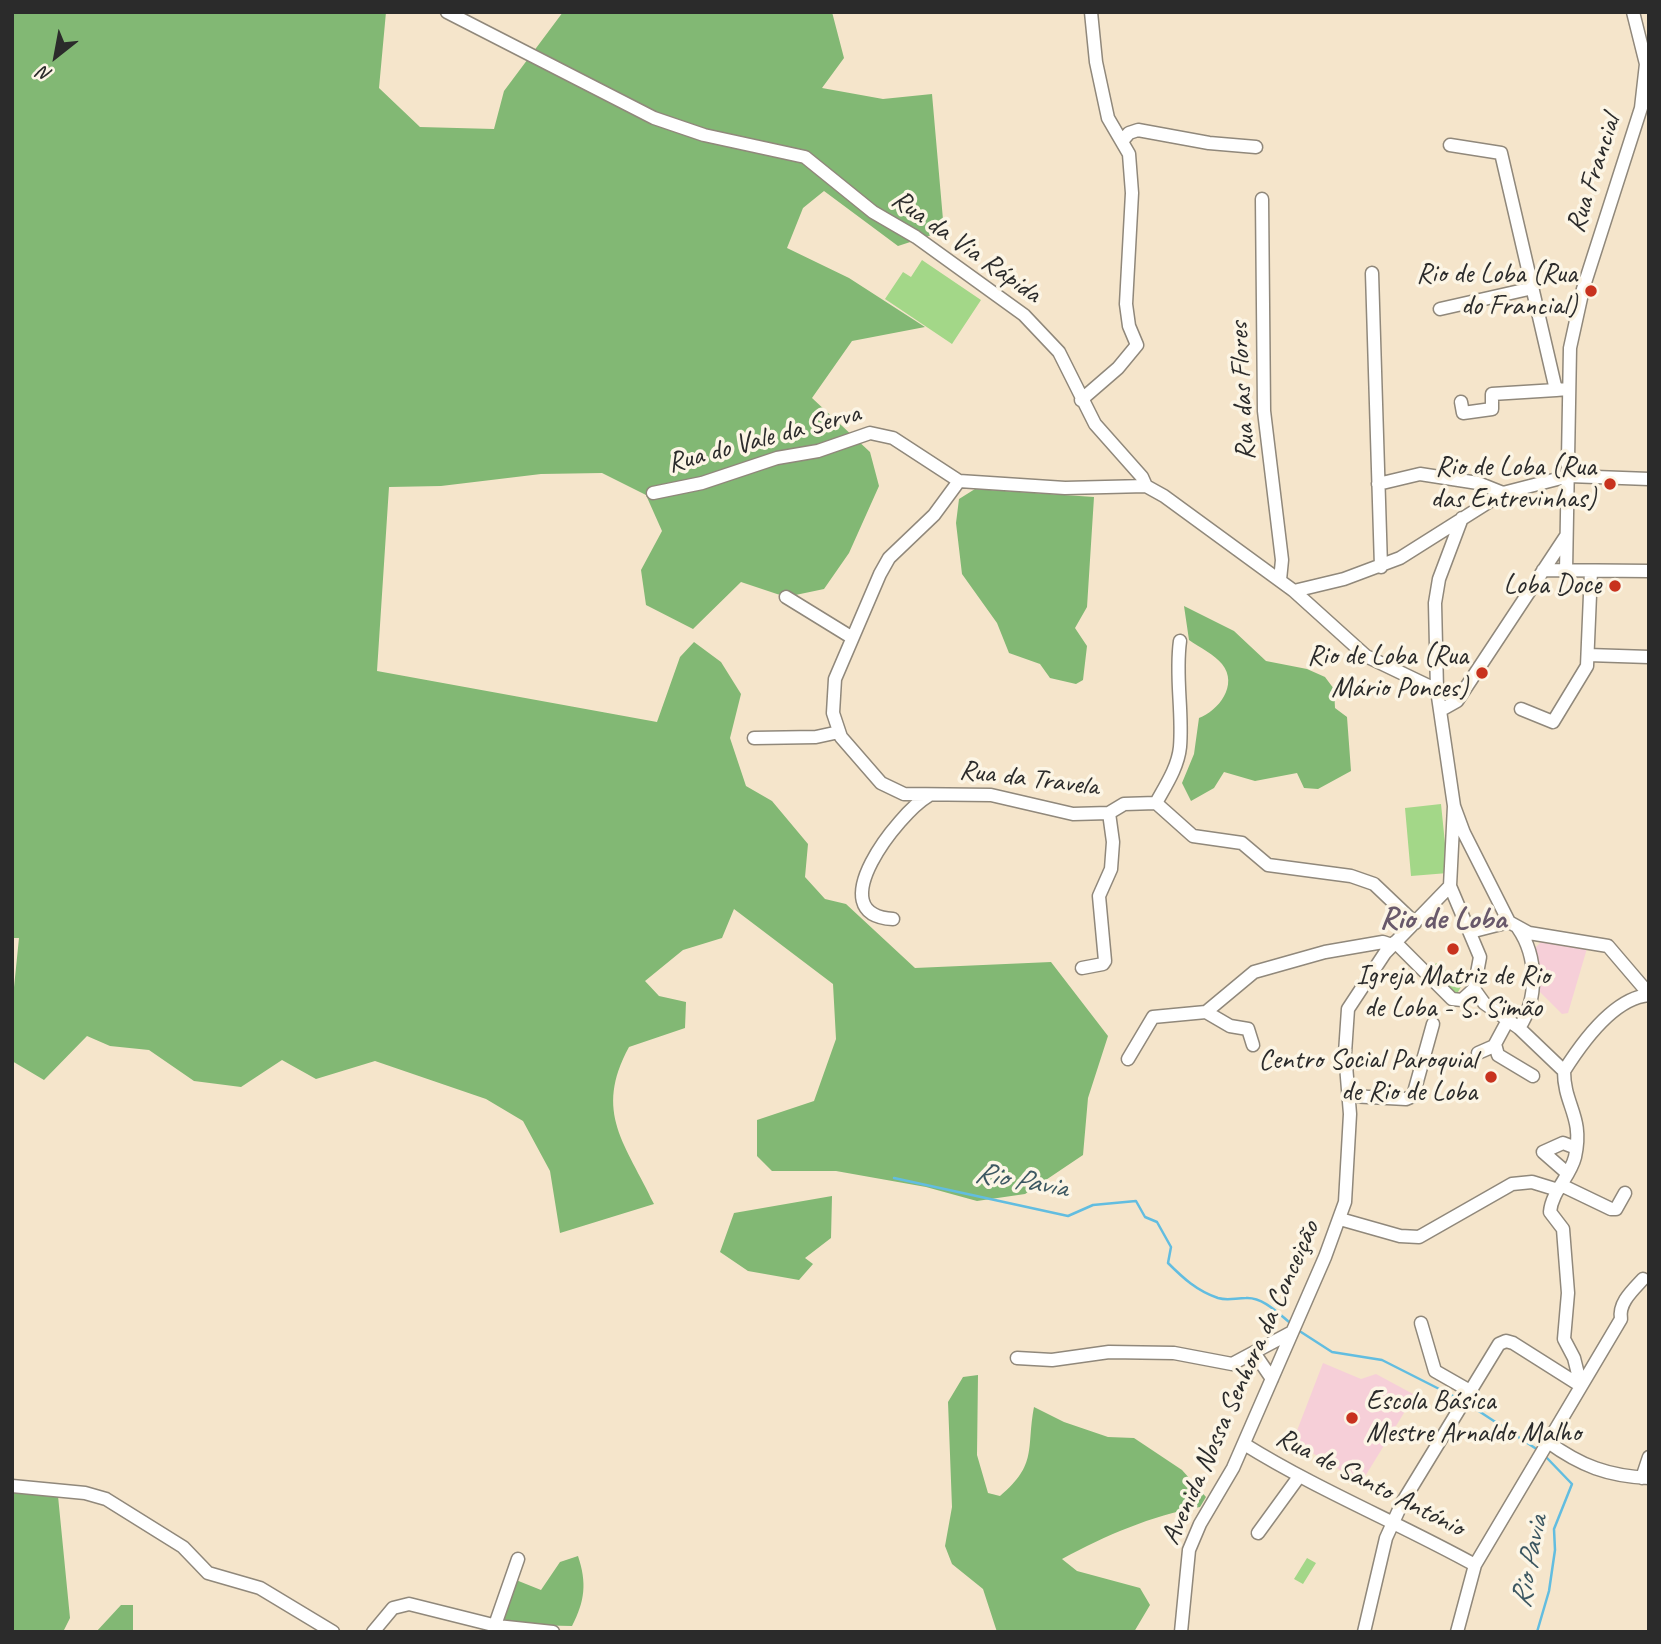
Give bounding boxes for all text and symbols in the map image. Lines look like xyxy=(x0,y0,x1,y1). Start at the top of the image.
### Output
north arrow xyxy=(21,21,91,91)
text: N xyxy=(34,61,56,87)
street label: Rua Francial xyxy=(1559,111,1629,237)
street label: Rua da Via Rápida xyxy=(885,183,1047,311)
place label: Rio de Loba (Rua do Francial) xyxy=(1416,258,1577,324)
marker: Rio de Loba (Rua do Francial) xyxy=(1583,283,1599,299)
street label: Rua das Flores xyxy=(1223,321,1263,461)
street label: Rua do Vale da Serva xyxy=(664,397,864,481)
place label: Rio de Loba (Rua das Entrevinhas) xyxy=(1430,451,1596,517)
marker: Rio de Loba (Rua das Entrevinhas) xyxy=(1602,476,1618,492)
place label: Loba Doce xyxy=(1504,569,1601,603)
marker: Loba Doce xyxy=(1607,578,1623,594)
place label: Rio de Loba (Rua Mário Ponces) xyxy=(1307,640,1468,706)
marker: Rio de Loba (Rua Mário Ponces) xyxy=(1474,665,1490,681)
street label: Rua da Travela xyxy=(958,754,1100,804)
district label: Rio de Loba xyxy=(1380,901,1506,939)
marker: Igreja Matriz de Rio de Loba - S. Simão xyxy=(1445,941,1461,957)
place label: Igreja Matriz de Rio de Loba - S. Simão xyxy=(1356,960,1550,1026)
place label: Centro Social Paroquial de Rio de Loba xyxy=(1259,1044,1477,1110)
marker: Centro Social Paroquial de Rio de Loba xyxy=(1483,1069,1499,1085)
water label: Rio Pavia xyxy=(972,1155,1070,1207)
street label: Avenida Nossa Senhora da Conceição xyxy=(1154,1216,1328,1550)
place label: Escola Básica Mestre Arnaldo Malho xyxy=(1366,1385,1581,1451)
marker: Escola Básica Mestre Arnaldo Malho xyxy=(1344,1410,1360,1426)
street label: Rua de Santo António xyxy=(1270,1421,1470,1545)
water label: Rio Pavia xyxy=(1503,1513,1557,1611)

